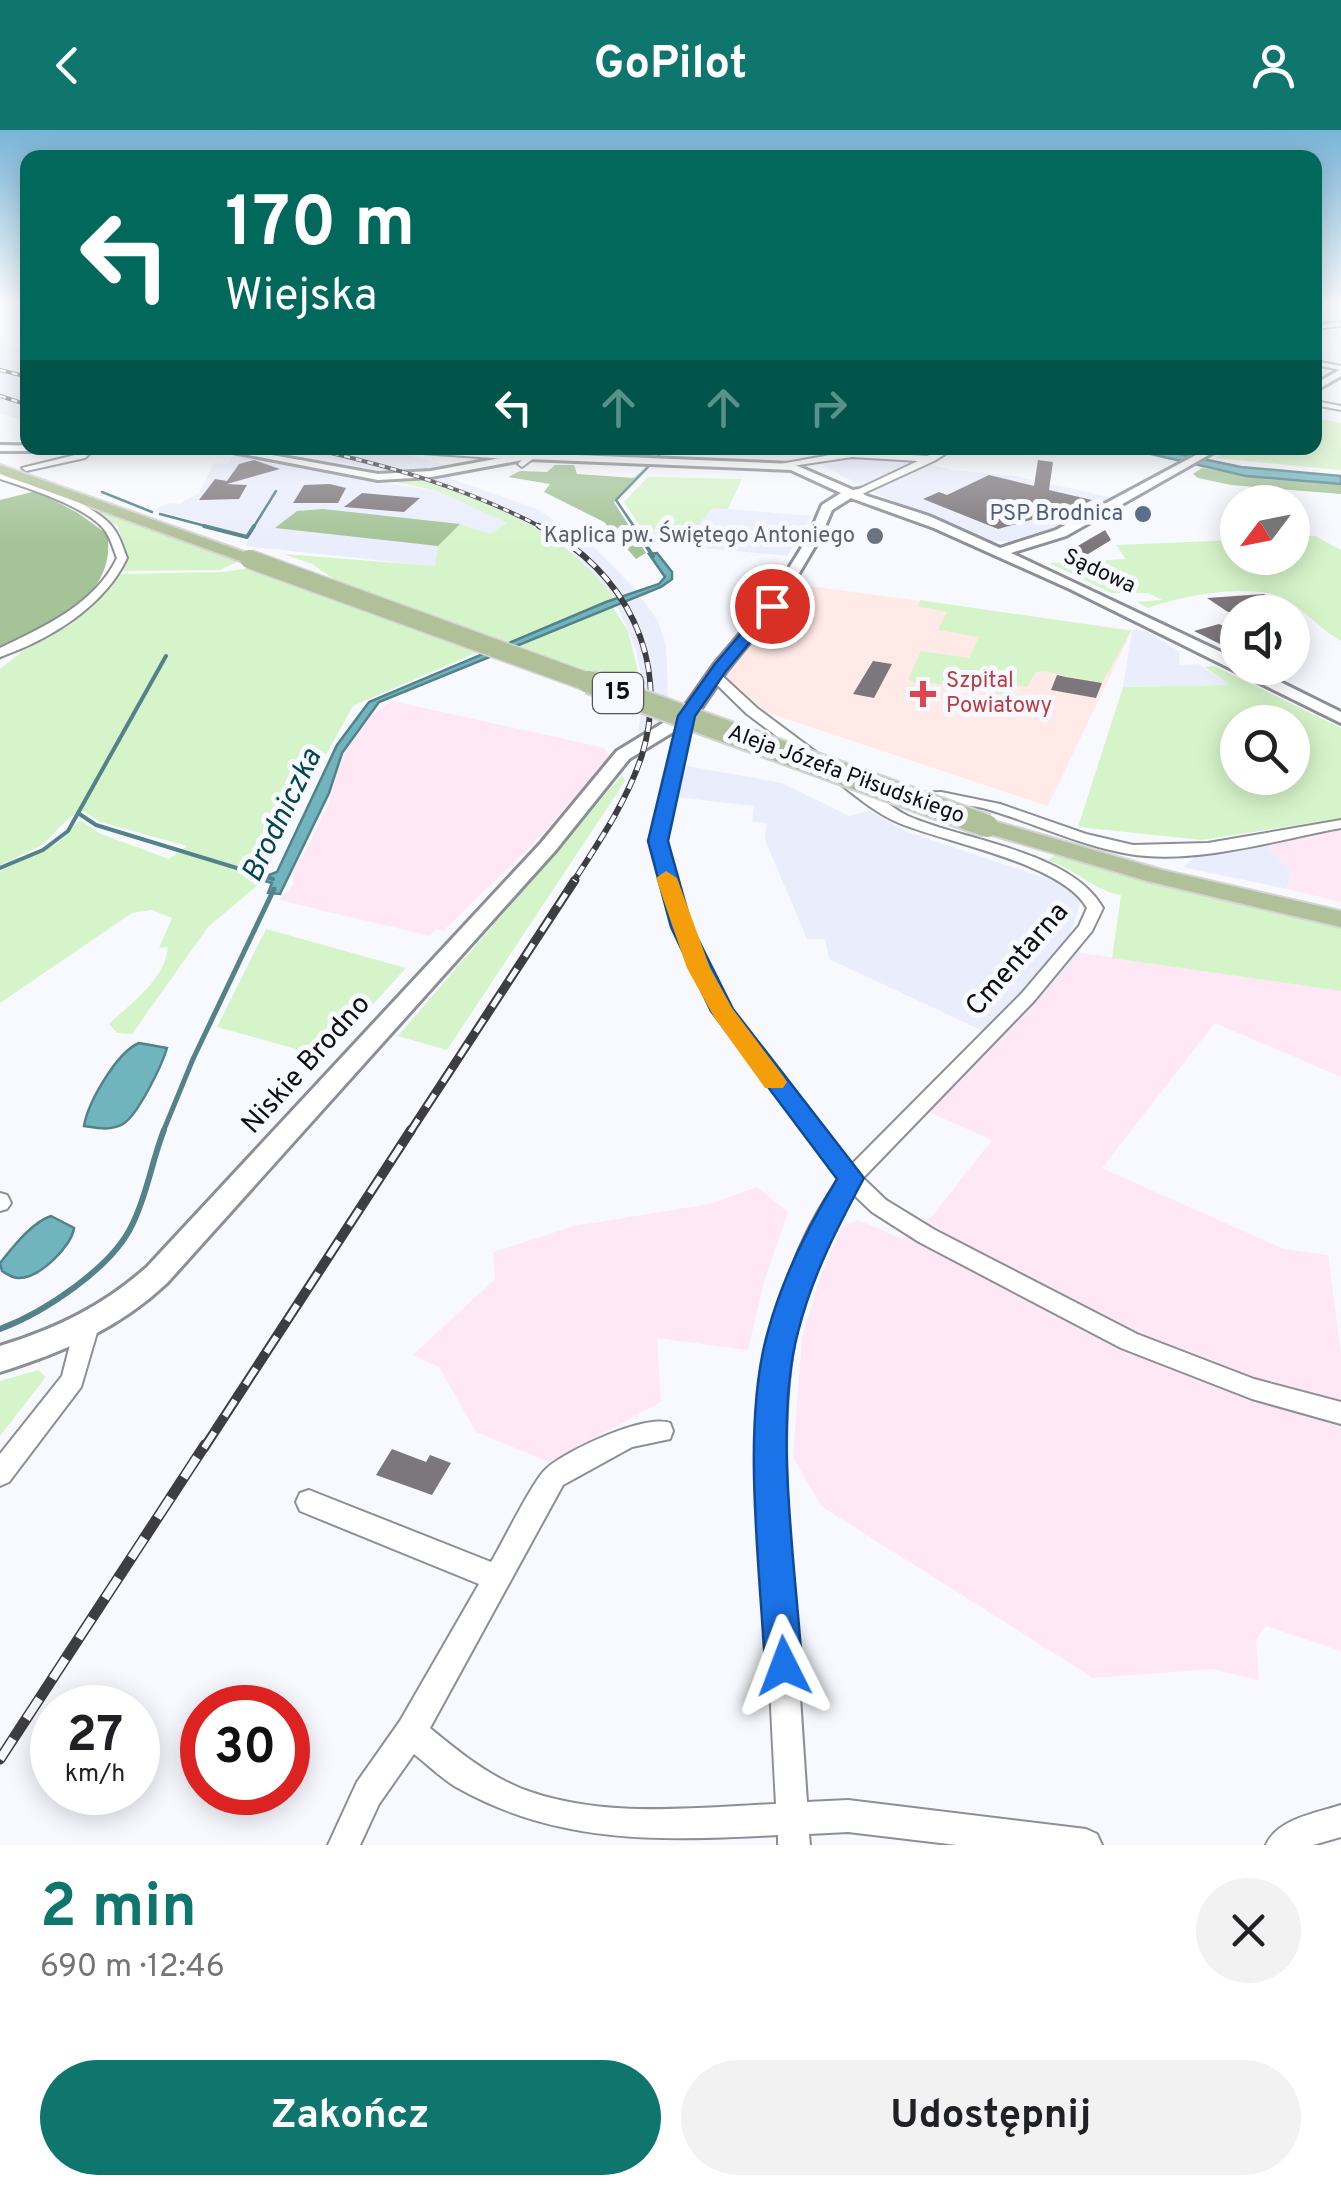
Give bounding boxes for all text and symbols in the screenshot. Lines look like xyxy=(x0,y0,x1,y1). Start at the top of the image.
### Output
text: GoPilot xyxy=(594,37,747,94)
icon: back xyxy=(40,38,95,93)
icon: person xyxy=(1246,38,1301,93)
text: 170 m xyxy=(225,182,415,271)
icon: left xyxy=(60,190,190,320)
text: Wiejska xyxy=(225,269,377,326)
icon: left xyxy=(486,380,541,435)
icon: ahead xyxy=(591,380,646,435)
icon: ahead xyxy=(696,380,751,435)
icon: right xyxy=(801,380,856,435)
north arrow xyxy=(1220,485,1310,575)
map controls xyxy=(1220,485,1310,795)
place label: PSP Brodnica xyxy=(990,501,1123,528)
marker: PSP Brodnica xyxy=(1132,503,1154,525)
place label: Kaplica pw. Świętego Antoniego xyxy=(544,520,855,550)
marker: Kaplica pw. Świętego Antoniego xyxy=(864,525,886,547)
street label: Sądowa xyxy=(1059,544,1139,600)
pin xyxy=(730,564,815,649)
icon: arrive xyxy=(745,579,800,634)
button: sound xyxy=(1220,595,1310,685)
place label: Szpital Powiatowy xyxy=(946,668,1052,720)
road number: 15 xyxy=(593,673,643,713)
marker: Szpital Powiatowy xyxy=(910,681,936,707)
button: search xyxy=(1220,705,1310,795)
street label: Aleja Józefa Piłsudskiego xyxy=(724,720,968,830)
water label: Brodniczka xyxy=(235,743,331,889)
street label: Cmentarna xyxy=(959,895,1077,1025)
street label: Niskie Brodno xyxy=(235,988,379,1142)
position arrow xyxy=(732,1614,836,1718)
speed limit sign: 30 xyxy=(180,1685,310,1815)
text: 27 xyxy=(67,1706,123,1769)
text: km/h xyxy=(65,1759,125,1791)
text: 2 min xyxy=(40,1872,197,1948)
button: close xyxy=(1196,1878,1301,1983)
text: 690 m · 12:46 xyxy=(40,1948,225,1988)
button: Zakończ xyxy=(40,2060,661,2175)
button: Udostępnij xyxy=(681,2060,1301,2175)

